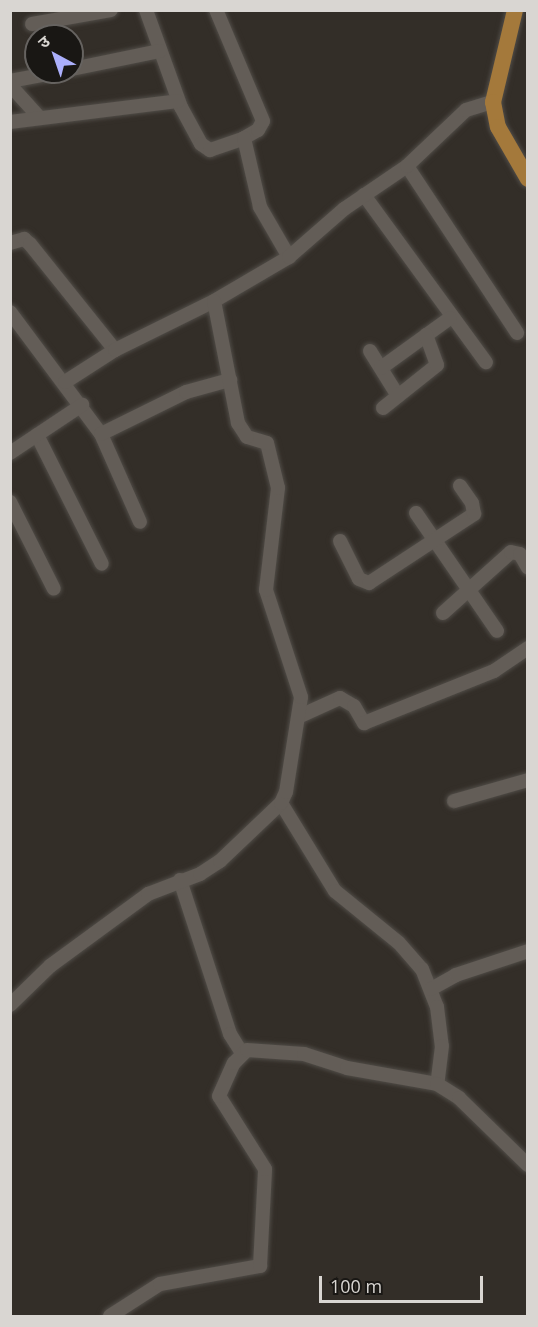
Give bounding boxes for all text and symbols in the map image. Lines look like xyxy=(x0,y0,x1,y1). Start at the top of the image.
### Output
north arrow xyxy=(24,24,84,84)
text: उ xyxy=(33,30,54,53)
scale bar xyxy=(322,1264,486,1302)
text: 100 m xyxy=(330,1274,382,1298)

